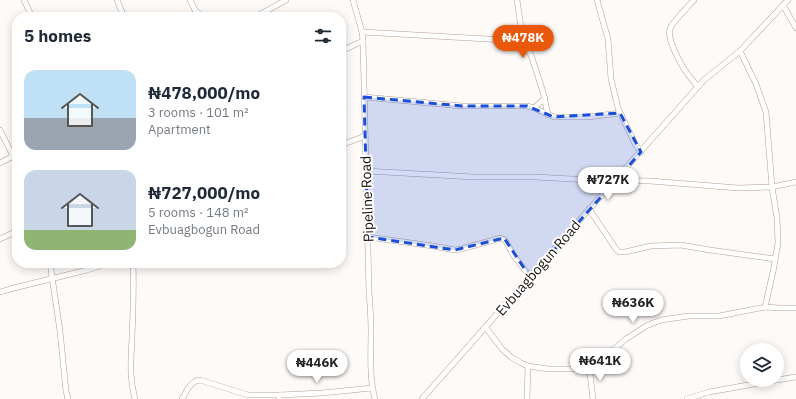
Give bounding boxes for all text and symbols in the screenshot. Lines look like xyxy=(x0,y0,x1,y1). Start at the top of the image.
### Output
text: 5 homes xyxy=(24,25,91,47)
icon: filters xyxy=(312,25,334,47)
pin: ₦478K xyxy=(495,25,551,59)
text: ₦478K xyxy=(502,29,544,46)
text: ₦478,000/mo xyxy=(148,82,260,104)
icon: home xyxy=(56,86,104,134)
text: 3 rooms · 101 m² xyxy=(148,104,249,121)
text: Apartment xyxy=(148,121,211,138)
street label: Pipeline Road xyxy=(357,156,377,242)
pin: ₦727K xyxy=(580,167,636,201)
text: ₦727K xyxy=(587,171,629,188)
text: ₦727,000/mo xyxy=(148,182,260,204)
icon: home xyxy=(56,186,104,234)
text: 5 rooms · 148 m² xyxy=(148,204,249,221)
street label: Evbuagbogun Road xyxy=(492,217,584,319)
text: Evbuagbogun Road xyxy=(148,221,260,238)
pin: ₦636K xyxy=(605,290,661,324)
text: ₦636K xyxy=(612,294,654,311)
map controls xyxy=(740,343,784,387)
button: layers xyxy=(740,343,784,387)
pin: ₦641K xyxy=(572,348,628,382)
pin: ₦446K xyxy=(289,350,345,384)
text: ₦641K xyxy=(579,352,621,369)
text: ₦446K xyxy=(296,354,338,371)

